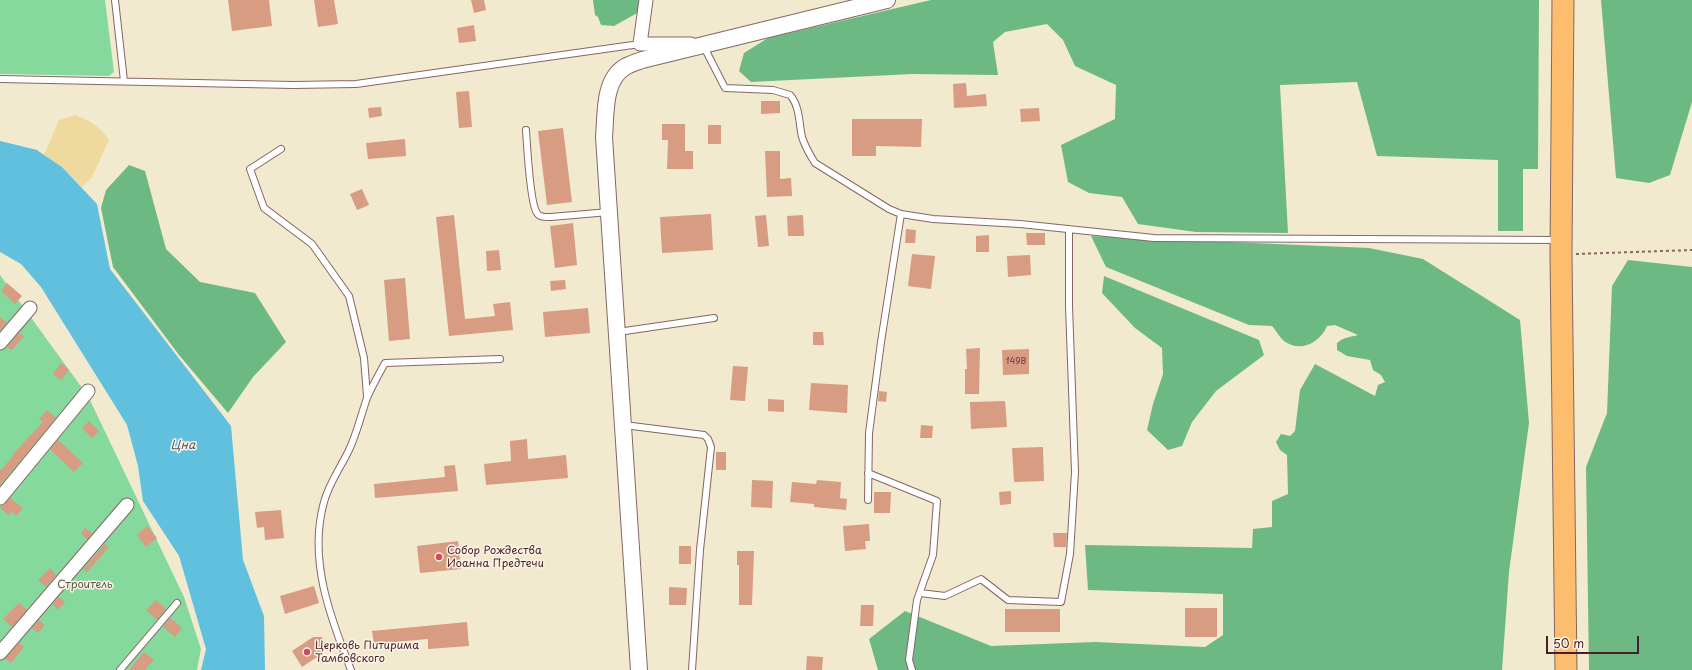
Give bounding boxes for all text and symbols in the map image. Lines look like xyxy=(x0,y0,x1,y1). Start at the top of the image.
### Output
house number: 149В xyxy=(1005,357,1027,367)
water label: Цна xyxy=(171,439,195,453)
place label: Собор Рождества Иоанна Предтечи xyxy=(447,544,544,570)
marker: Собор Рождества Иоанна Предтечи xyxy=(434,552,444,562)
park label: Строитель xyxy=(57,578,113,592)
scale bar xyxy=(1548,628,1641,654)
text: 50 m xyxy=(1553,634,1584,652)
place label: Церковь Питирима Тамбовского xyxy=(315,639,419,665)
marker: Церковь Питирима Тамбовского xyxy=(302,647,312,657)

